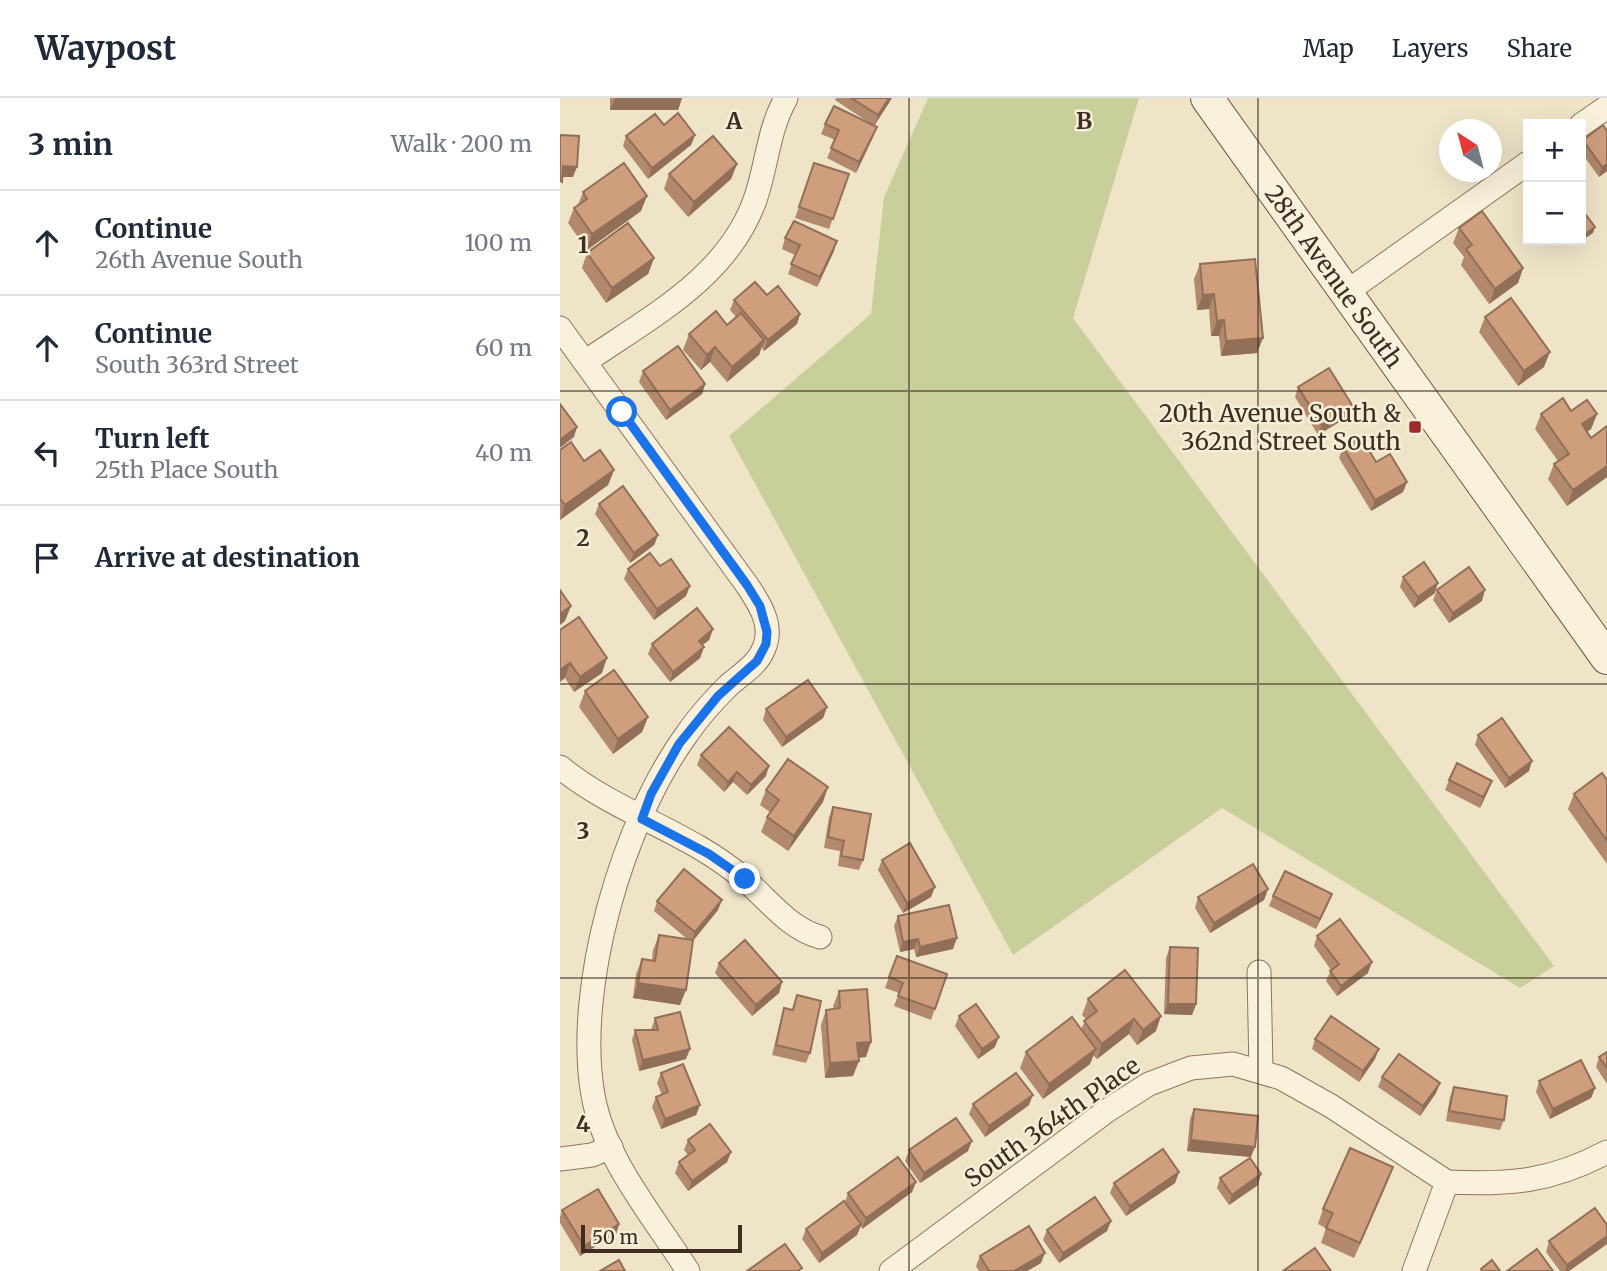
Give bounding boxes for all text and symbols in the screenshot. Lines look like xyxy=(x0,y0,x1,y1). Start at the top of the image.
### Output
text: Waypost xyxy=(35,28,176,69)
text: Map xyxy=(1303,33,1354,64)
text: Layers xyxy=(1392,33,1468,64)
text: Share xyxy=(1506,33,1572,64)
text: A xyxy=(725,106,743,135)
text: B xyxy=(1076,106,1092,135)
north arrow xyxy=(1439,119,1502,182)
map controls xyxy=(1523,119,1586,245)
button: + xyxy=(1523,119,1586,182)
text: 3 min xyxy=(28,125,113,163)
text: Walk · 200 m xyxy=(391,129,532,158)
street label: 28th Avenue South xyxy=(1258,179,1410,374)
button: − xyxy=(1523,182,1586,245)
text: Continue xyxy=(95,212,212,245)
icon: ahead xyxy=(28,224,66,262)
text: 100 m xyxy=(464,228,532,257)
text: 1 xyxy=(578,230,589,259)
text: 26th Avenue South xyxy=(95,245,303,274)
text: Continue xyxy=(95,317,212,350)
icon: ahead xyxy=(28,329,66,367)
text: 60 m xyxy=(475,333,532,362)
text: South 363rd Street xyxy=(95,350,299,379)
route start xyxy=(606,396,637,427)
place label: 20th Avenue South & 362nd Street South xyxy=(1159,398,1401,457)
marker: 20th Avenue South & 362nd Street South xyxy=(1407,419,1423,435)
text: Turn left xyxy=(95,422,209,455)
icon: left xyxy=(28,434,66,472)
text: 40 m xyxy=(475,438,532,467)
text: 25th Place South xyxy=(95,455,278,484)
text: 2 xyxy=(576,523,590,552)
icon: arrive xyxy=(28,539,66,577)
text: Arrive at destination xyxy=(95,541,360,574)
text: 3 xyxy=(576,816,590,845)
route end xyxy=(729,863,760,894)
street label: South 364th Place xyxy=(958,1050,1146,1194)
text: 4 xyxy=(576,1109,591,1138)
scale bar xyxy=(581,1222,742,1254)
text: 50 m xyxy=(592,1225,638,1249)

